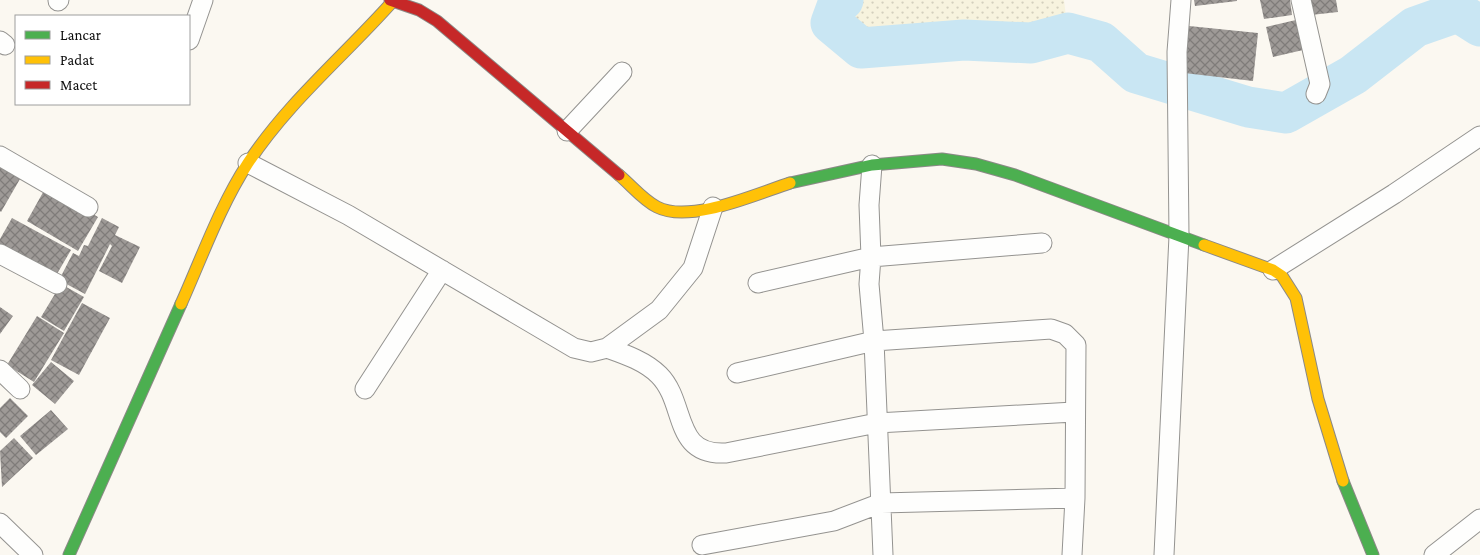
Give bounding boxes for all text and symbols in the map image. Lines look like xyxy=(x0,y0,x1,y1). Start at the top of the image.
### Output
legend xyxy=(15,15,190,105)
text: Lancar xyxy=(60,27,102,43)
text: Padat xyxy=(60,52,95,68)
text: Macet xyxy=(60,77,98,93)

